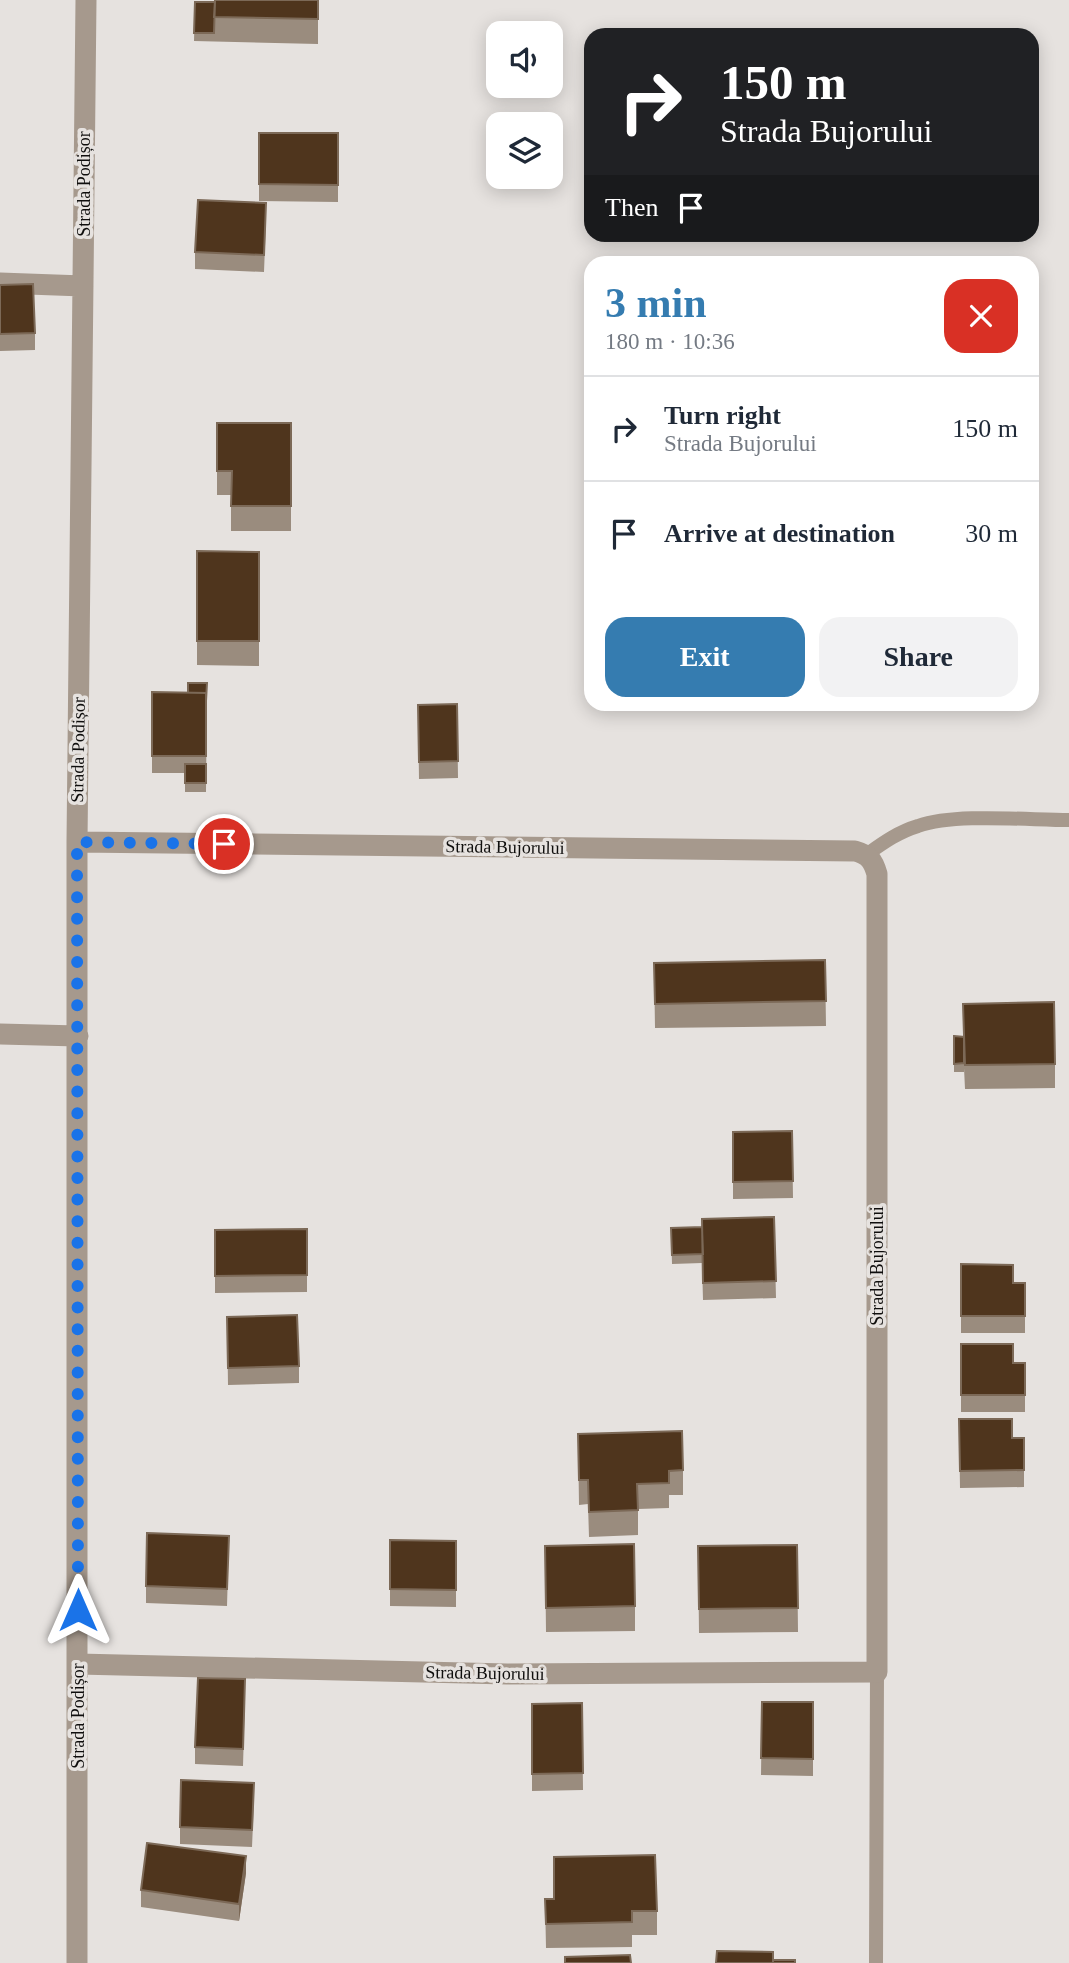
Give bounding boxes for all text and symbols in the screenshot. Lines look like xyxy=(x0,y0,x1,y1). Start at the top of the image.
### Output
map controls xyxy=(486,21,563,189)
button: sound xyxy=(486,21,563,98)
text: 150 m xyxy=(720,55,847,110)
icon: right xyxy=(605,56,696,147)
button: layers xyxy=(486,112,563,189)
text: Strada Bujorului xyxy=(720,113,932,149)
street label: Strada Podișor xyxy=(74,131,94,237)
icon: arrive xyxy=(672,189,710,227)
text: Then xyxy=(605,193,658,222)
button: close xyxy=(944,279,1018,353)
text: 3 min xyxy=(605,280,707,326)
text: 180 m · 10:36 xyxy=(605,329,735,354)
text: Turn right xyxy=(664,401,781,430)
icon: right xyxy=(605,410,643,448)
text: 150 m xyxy=(952,414,1018,443)
text: Strada Bujorului xyxy=(664,431,817,456)
icon: arrive xyxy=(605,515,643,553)
text: Arrive at destination xyxy=(664,519,895,548)
text: 30 m xyxy=(965,519,1018,548)
button: Exit xyxy=(605,617,805,697)
button: Share xyxy=(819,617,1018,697)
street label: Strada Podișor xyxy=(67,697,89,803)
pin xyxy=(194,814,254,874)
icon: arrive xyxy=(205,825,243,863)
street label: Strada Bujorului xyxy=(445,836,565,858)
street label: Strada Bujorului xyxy=(867,1206,887,1326)
position arrow xyxy=(41,1573,115,1647)
street label: Strada Bujorului xyxy=(425,1662,545,1684)
street label: Strada Podișor xyxy=(68,1663,88,1769)

